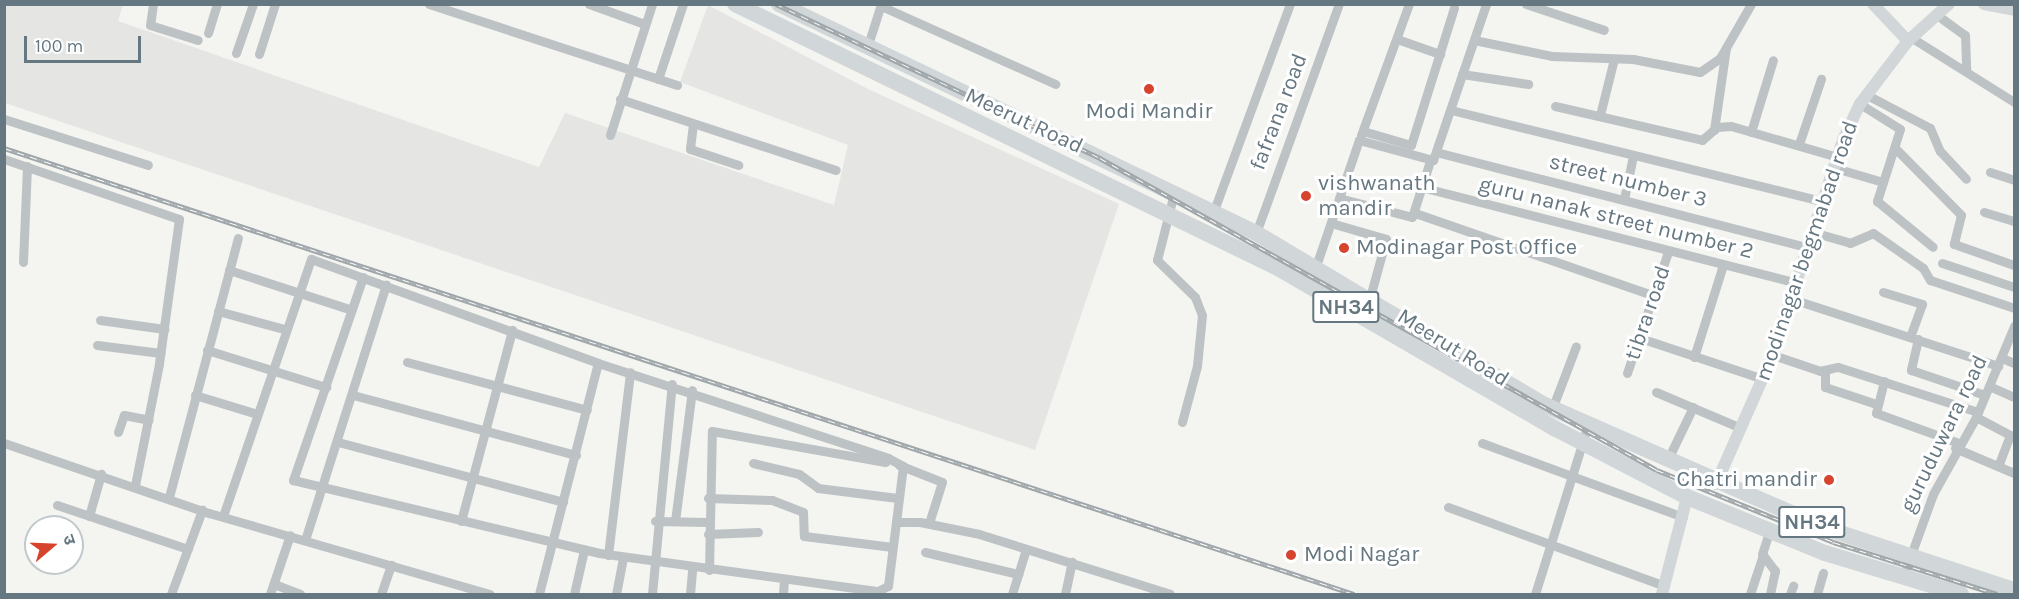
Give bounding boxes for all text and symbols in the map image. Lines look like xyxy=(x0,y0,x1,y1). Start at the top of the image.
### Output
scale bar xyxy=(27,24,144,62)
text: 100 m xyxy=(35,35,83,57)
street label: fafrana road xyxy=(1245,50,1313,174)
street label: Meerut Road xyxy=(961,82,1087,160)
marker: Modi Mandir xyxy=(1142,82,1156,96)
place label: Modi Mandir xyxy=(1085,99,1213,125)
street label: modinagar begmabad road xyxy=(1750,118,1864,384)
street label: street number 3 xyxy=(1546,149,1710,213)
place label: vishwanath mandir xyxy=(1318,170,1435,222)
street label: guru nanak street number 2 xyxy=(1476,171,1756,265)
marker: vishwanath mandir xyxy=(1299,189,1313,203)
place label: Modinagar Post Office xyxy=(1356,235,1577,261)
marker: Modinagar Post Office xyxy=(1337,241,1351,255)
street label: tibra road xyxy=(1620,262,1676,364)
road number: NH34 xyxy=(1312,289,1380,325)
street label: Meerut Road xyxy=(1392,303,1514,393)
street label: guruduwara road xyxy=(1894,351,1994,517)
place label: Chatri mandir xyxy=(1677,467,1817,493)
marker: Chatri mandir xyxy=(1822,473,1836,487)
road number: NH34 xyxy=(1778,504,1846,540)
north arrow xyxy=(24,515,84,575)
text: उ xyxy=(59,532,80,547)
place label: Modi Nagar xyxy=(1304,542,1419,568)
marker: Modi Nagar xyxy=(1282,546,1300,564)

